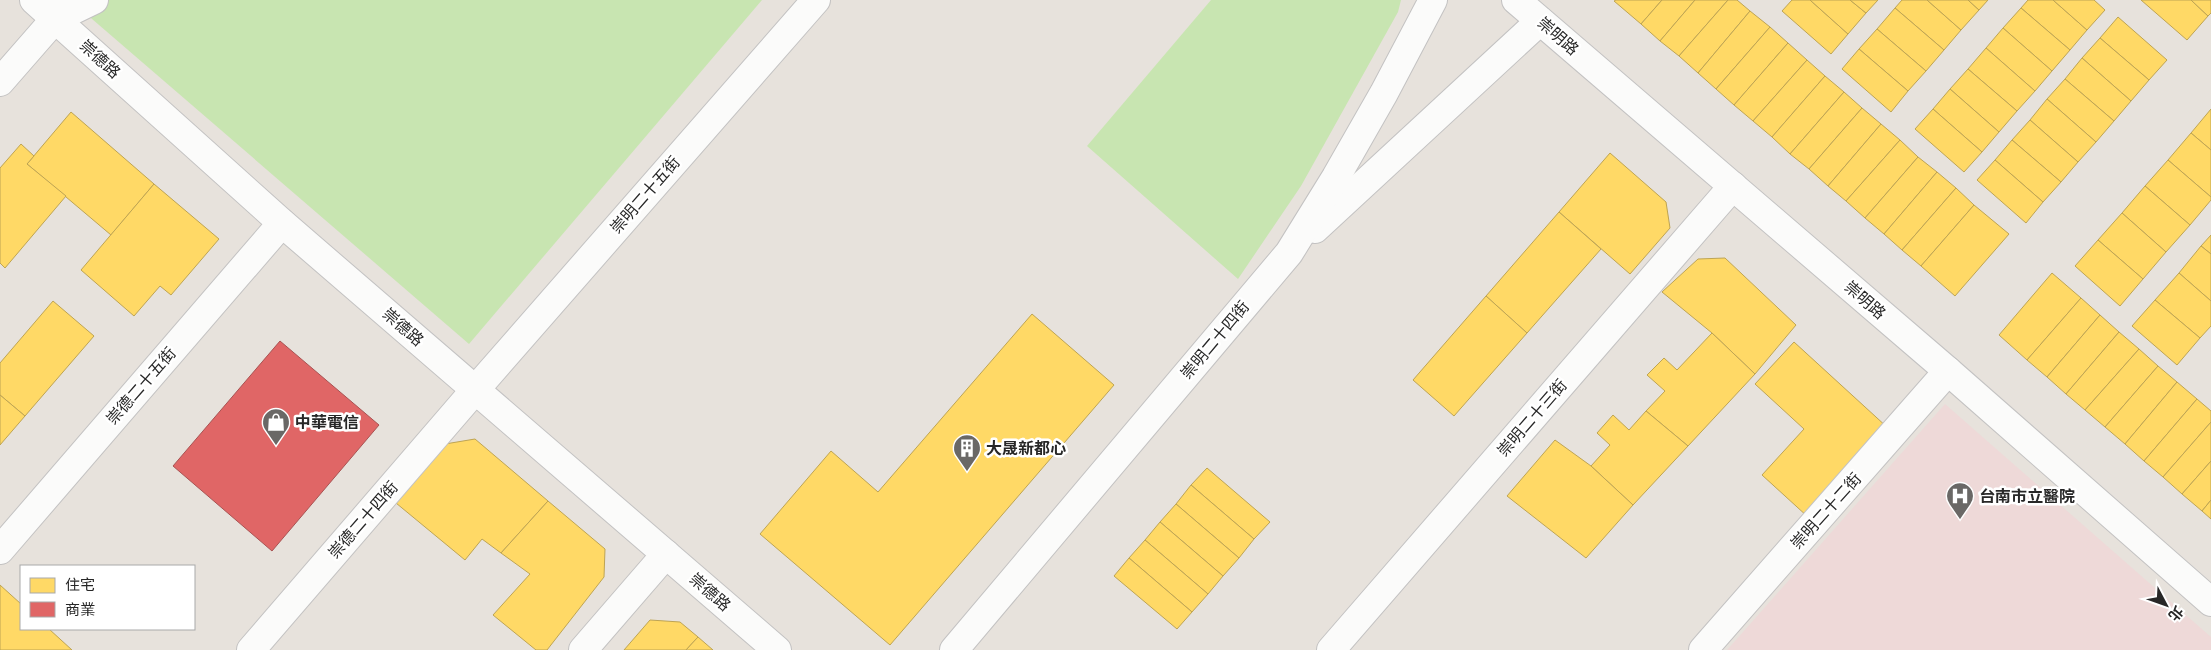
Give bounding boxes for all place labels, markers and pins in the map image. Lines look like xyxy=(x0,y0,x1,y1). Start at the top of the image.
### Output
shop icon: 中華電信 xyxy=(261,407,291,446)
place label: 中華電信 xyxy=(295,413,359,432)
building icon: 大晟新都心 xyxy=(952,433,982,472)
place label: 大晟新都心 xyxy=(986,439,1066,458)
hospital icon: 台南市立醫院 xyxy=(1945,481,1975,520)
place label: 台南市立醫院 xyxy=(1979,487,2075,506)

